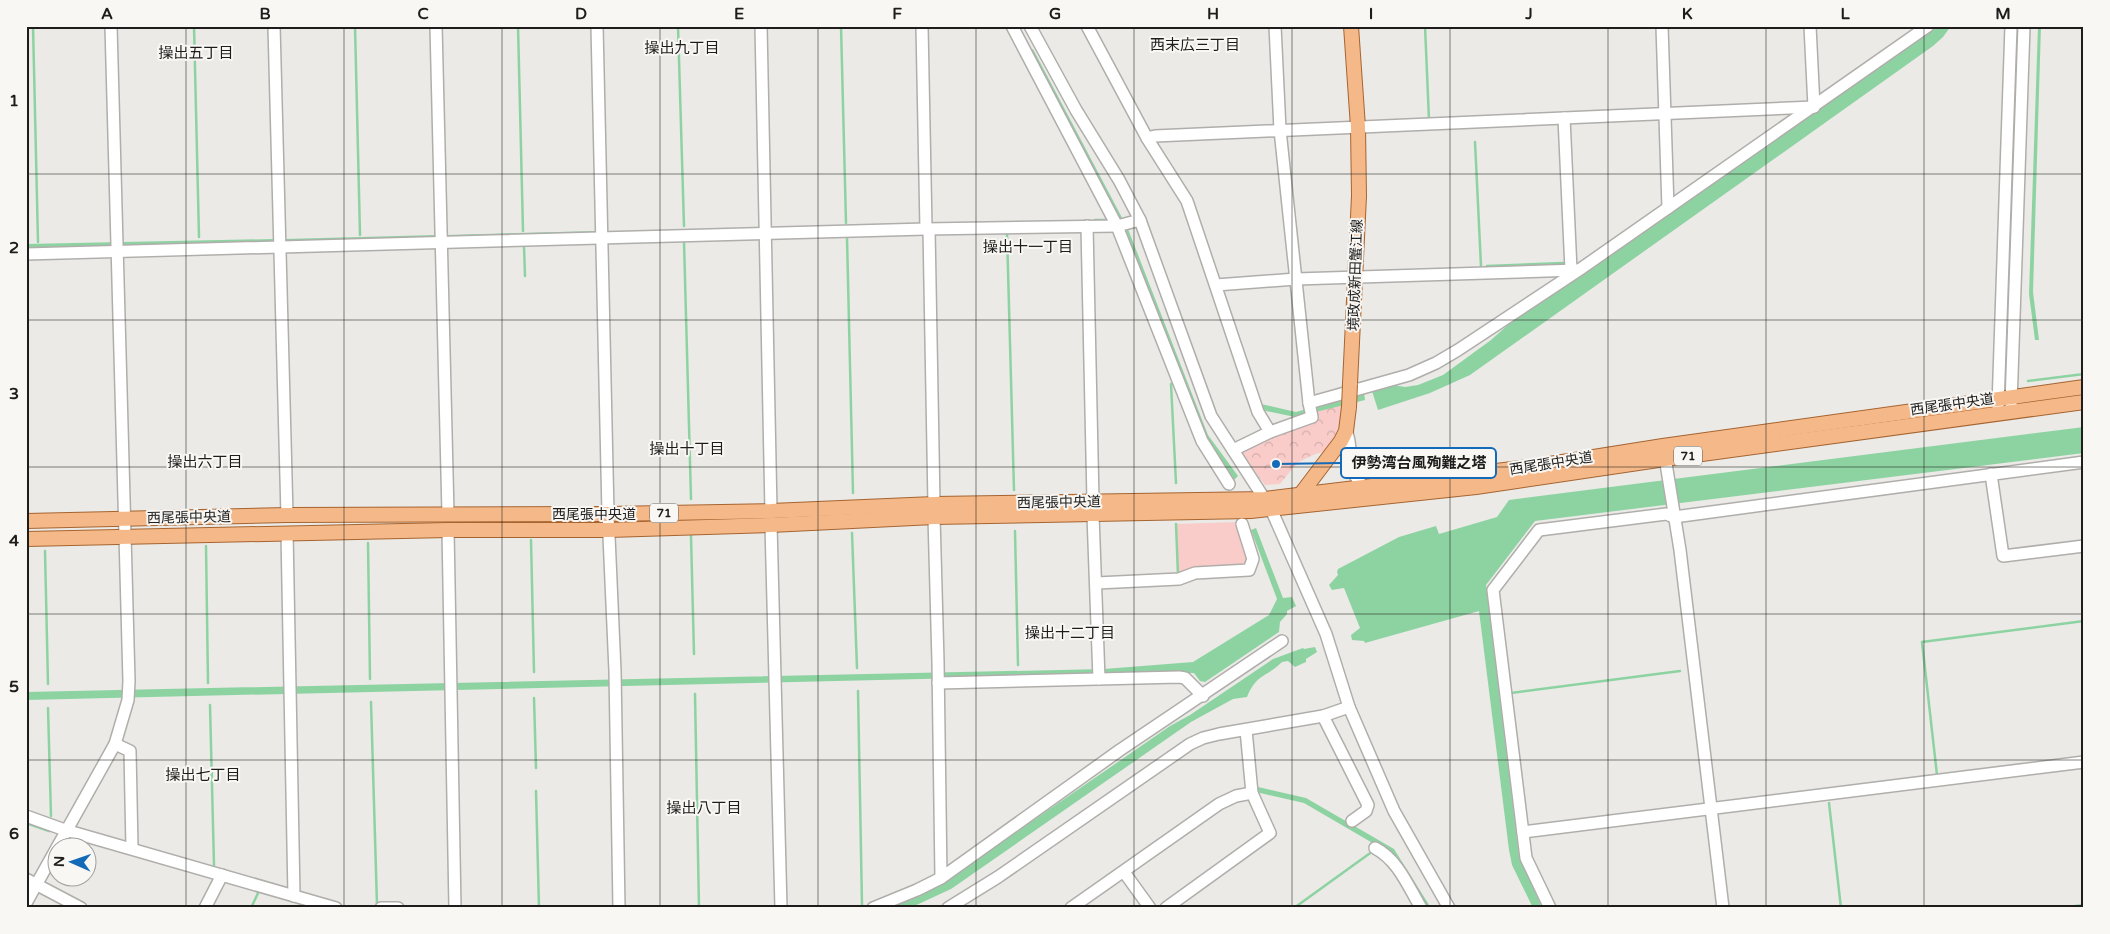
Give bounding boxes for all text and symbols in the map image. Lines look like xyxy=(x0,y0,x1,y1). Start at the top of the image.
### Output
text: A xyxy=(101,4,113,24)
text: B xyxy=(259,4,271,24)
text: C xyxy=(417,4,429,24)
text: D xyxy=(575,4,587,24)
text: E xyxy=(734,4,744,24)
text: F xyxy=(892,4,902,24)
text: G xyxy=(1049,4,1061,24)
text: H xyxy=(1207,4,1219,24)
text: I xyxy=(1369,4,1373,24)
text: J xyxy=(1524,4,1533,24)
text: K xyxy=(1682,4,1693,24)
text: L xyxy=(1840,4,1850,24)
text: M xyxy=(1995,4,2011,24)
district label: 西末広三丁目 xyxy=(1150,36,1240,54)
district label: 操出九丁目 xyxy=(644,39,720,57)
district label: 操出五丁目 xyxy=(158,44,234,62)
text: 1 xyxy=(9,91,19,111)
street label: 境政成新田蟹江線 xyxy=(1345,219,1366,331)
text: 2 xyxy=(9,238,19,258)
district label: 操出十一丁目 xyxy=(983,238,1073,256)
text: 3 xyxy=(9,384,19,404)
street label: 西尾張中央道 xyxy=(1909,390,1995,419)
district label: 操出十丁目 xyxy=(649,440,725,458)
road number: 71 xyxy=(1674,446,1702,466)
callout: 伊勢湾台風殉難之塔 xyxy=(1341,448,1496,478)
street label: 西尾張中央道 xyxy=(1508,449,1594,478)
district label: 操出六丁目 xyxy=(167,453,243,471)
text: 伊勢湾台風殉難之塔 xyxy=(1351,454,1487,472)
street label: 西尾張中央道 xyxy=(1017,493,1101,512)
road number: 71 xyxy=(650,503,678,522)
street label: 西尾張中央道 xyxy=(552,506,636,523)
street label: 西尾張中央道 xyxy=(147,508,231,527)
text: 4 xyxy=(9,531,19,551)
district label: 操出十二丁目 xyxy=(1025,624,1115,642)
text: 5 xyxy=(9,677,19,697)
district label: 操出七丁目 xyxy=(165,766,241,784)
district label: 操出八丁目 xyxy=(666,799,742,817)
text: 6 xyxy=(9,824,19,844)
north arrow xyxy=(48,836,98,886)
text: N xyxy=(51,856,68,867)

